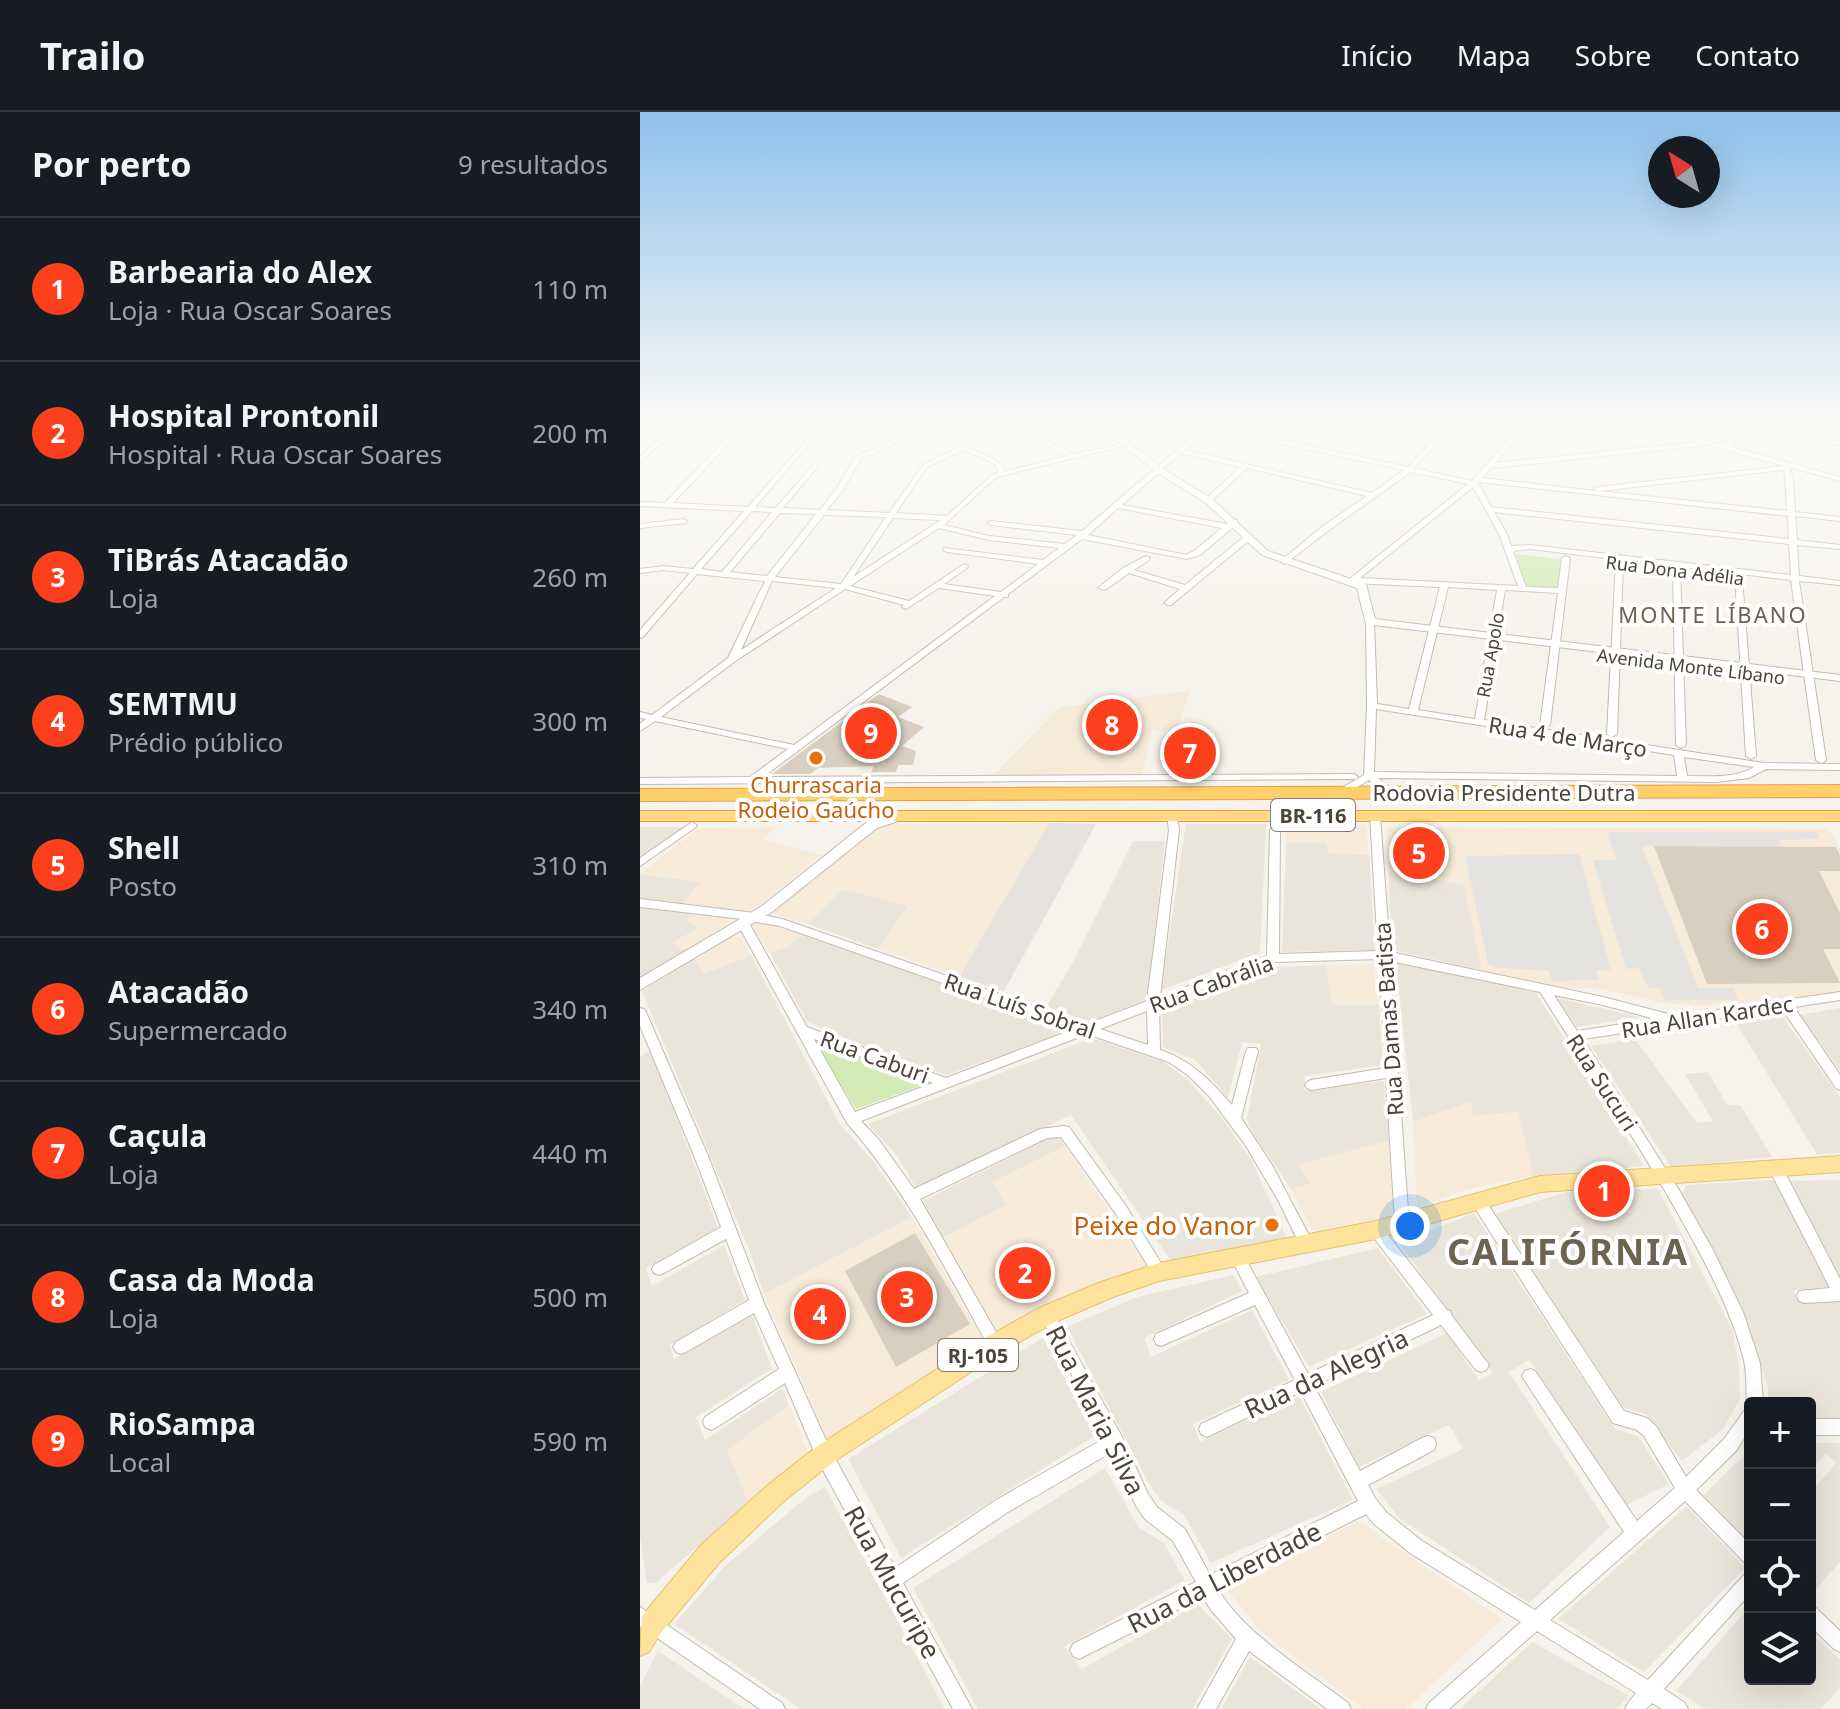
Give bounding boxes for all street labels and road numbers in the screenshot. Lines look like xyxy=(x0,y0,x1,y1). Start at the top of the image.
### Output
street label: Rua Dona Adélia xyxy=(1604,550,1746,590)
street label: Rua Apolo xyxy=(1471,611,1509,699)
street label: Avenida Monte Líbano xyxy=(1596,643,1786,689)
street label: Rua 4 de Março xyxy=(1487,709,1649,763)
street label: Rodovia Presidente Dutra xyxy=(1372,777,1636,807)
road number: BR-116 xyxy=(1271,799,1355,831)
street label: Rua Damas Batista xyxy=(1366,921,1410,1117)
street label: Rua Cabrália xyxy=(1145,947,1277,1019)
street label: Rua Luís Sobral xyxy=(940,965,1100,1045)
street label: Rua Allan Kardec xyxy=(1619,988,1795,1044)
street label: Rua Caburi xyxy=(817,1022,933,1090)
street label: Rua Sucuri xyxy=(1560,1028,1646,1136)
street label: Rua Maria Silva xyxy=(1038,1319,1154,1501)
street label: Rua da Alegria xyxy=(1238,1319,1414,1427)
road number: RJ-105 xyxy=(938,1339,1018,1371)
street label: Rua Mucuripe xyxy=(836,1499,950,1665)
street label: Rua da Liberdade xyxy=(1121,1513,1327,1641)

